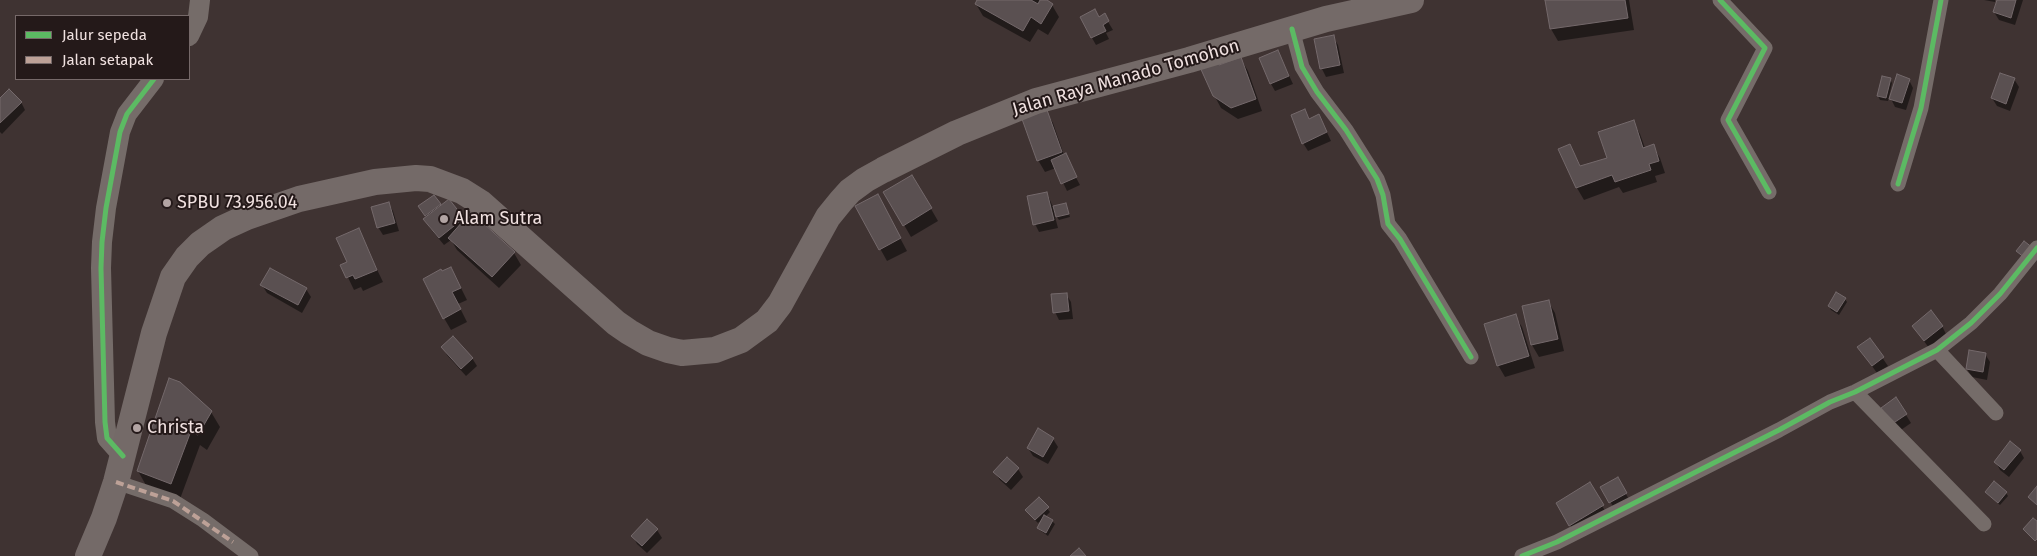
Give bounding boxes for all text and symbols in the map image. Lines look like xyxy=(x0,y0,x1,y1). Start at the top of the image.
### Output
legend xyxy=(15,15,190,80)
text: Jalur sepeda xyxy=(62,26,147,44)
street label: Jalan Raya Manado Tomohon xyxy=(1010,35,1242,121)
text: Jalan setapak xyxy=(62,51,153,69)
place label: SPBU 73.956.04 xyxy=(177,192,297,214)
marker: SPBU 73.956.04 xyxy=(161,197,173,209)
place label: Alam Sutra xyxy=(454,208,542,230)
marker: Alam Sutra xyxy=(438,213,450,225)
place label: Christa xyxy=(147,417,204,439)
marker: Christa xyxy=(131,422,143,434)

